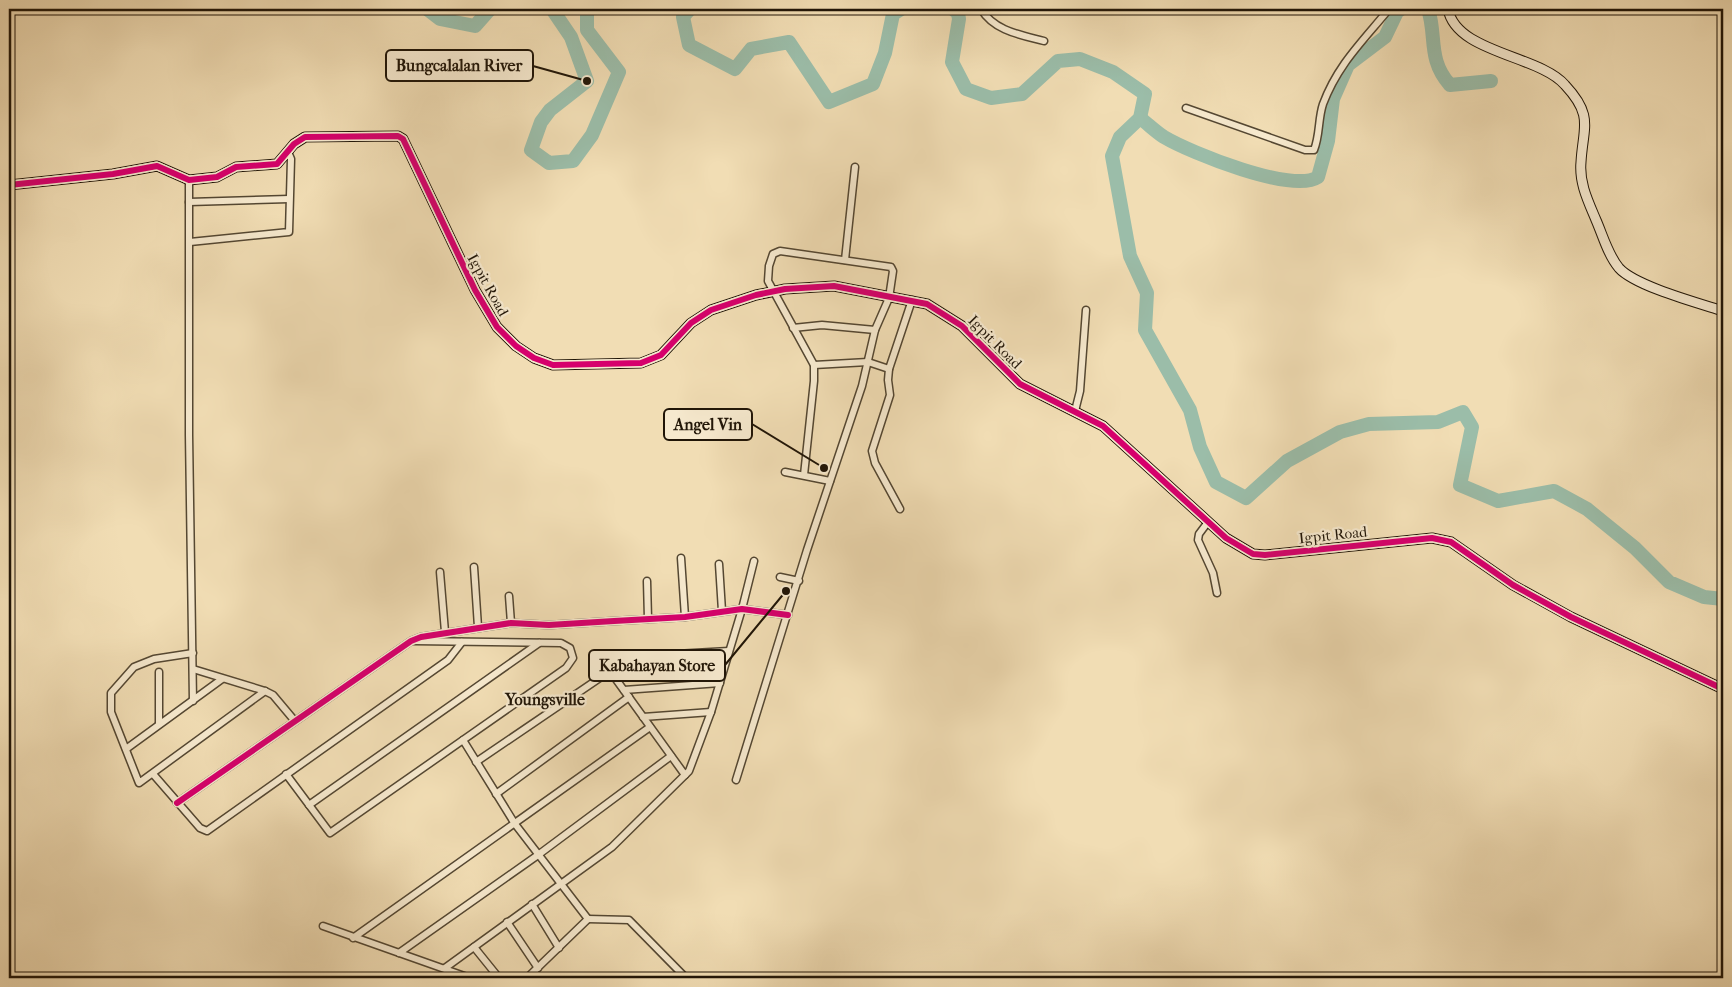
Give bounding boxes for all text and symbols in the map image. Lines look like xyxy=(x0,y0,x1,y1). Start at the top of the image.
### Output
callout: Bungcalalan River xyxy=(386,50,533,81)
text: Bungcalalan River xyxy=(396,56,523,76)
street label: Igpit Road xyxy=(463,251,513,320)
street label: Igpit Road xyxy=(964,311,1026,373)
callout: Angel Vin xyxy=(664,409,752,440)
text: Angel Vin xyxy=(673,415,743,435)
street label: Igpit Road xyxy=(1298,522,1369,548)
callout: Kabahayan Store xyxy=(589,650,725,681)
text: Kabahayan Store xyxy=(599,656,715,676)
district label: Youngsville xyxy=(504,690,585,710)

